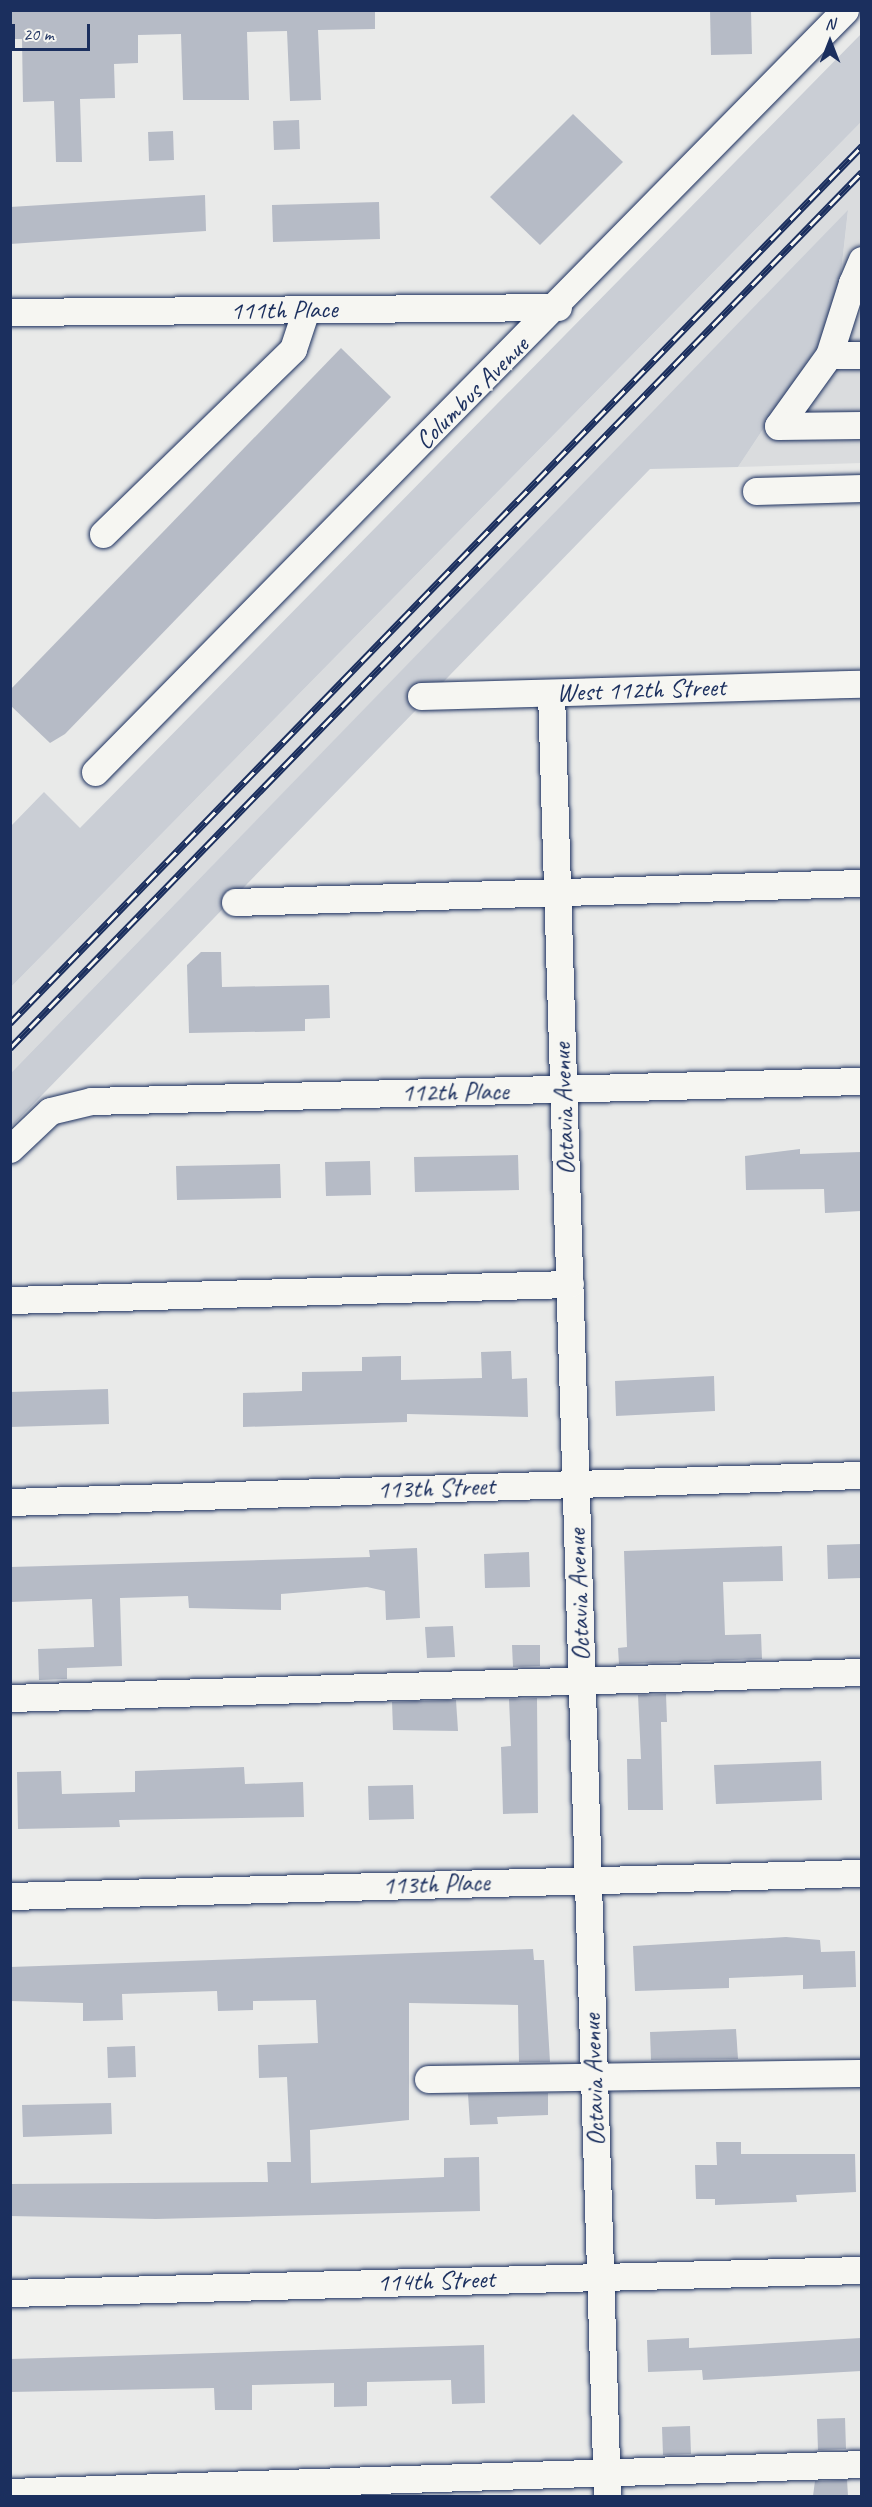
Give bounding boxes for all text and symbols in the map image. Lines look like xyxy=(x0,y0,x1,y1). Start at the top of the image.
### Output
scale bar xyxy=(15,12,93,50)
north arrow xyxy=(800,12,860,72)
text: N xyxy=(825,14,835,34)
text: 20 m xyxy=(23,23,54,45)
street label: 111th Place xyxy=(230,293,338,327)
street label: Columbus Avenue xyxy=(409,330,535,456)
street label: West 112th Street xyxy=(556,671,726,709)
street label: Octavia Avenue xyxy=(546,1042,582,1176)
street label: 112th Place xyxy=(401,1075,509,1109)
street label: 113th Street xyxy=(376,1470,496,1506)
street label: Octavia Avenue xyxy=(561,1528,597,1662)
street label: 113th Place xyxy=(382,1867,490,1901)
street label: Octavia Avenue xyxy=(576,2013,612,2147)
street label: 114th Street xyxy=(376,2263,496,2299)

